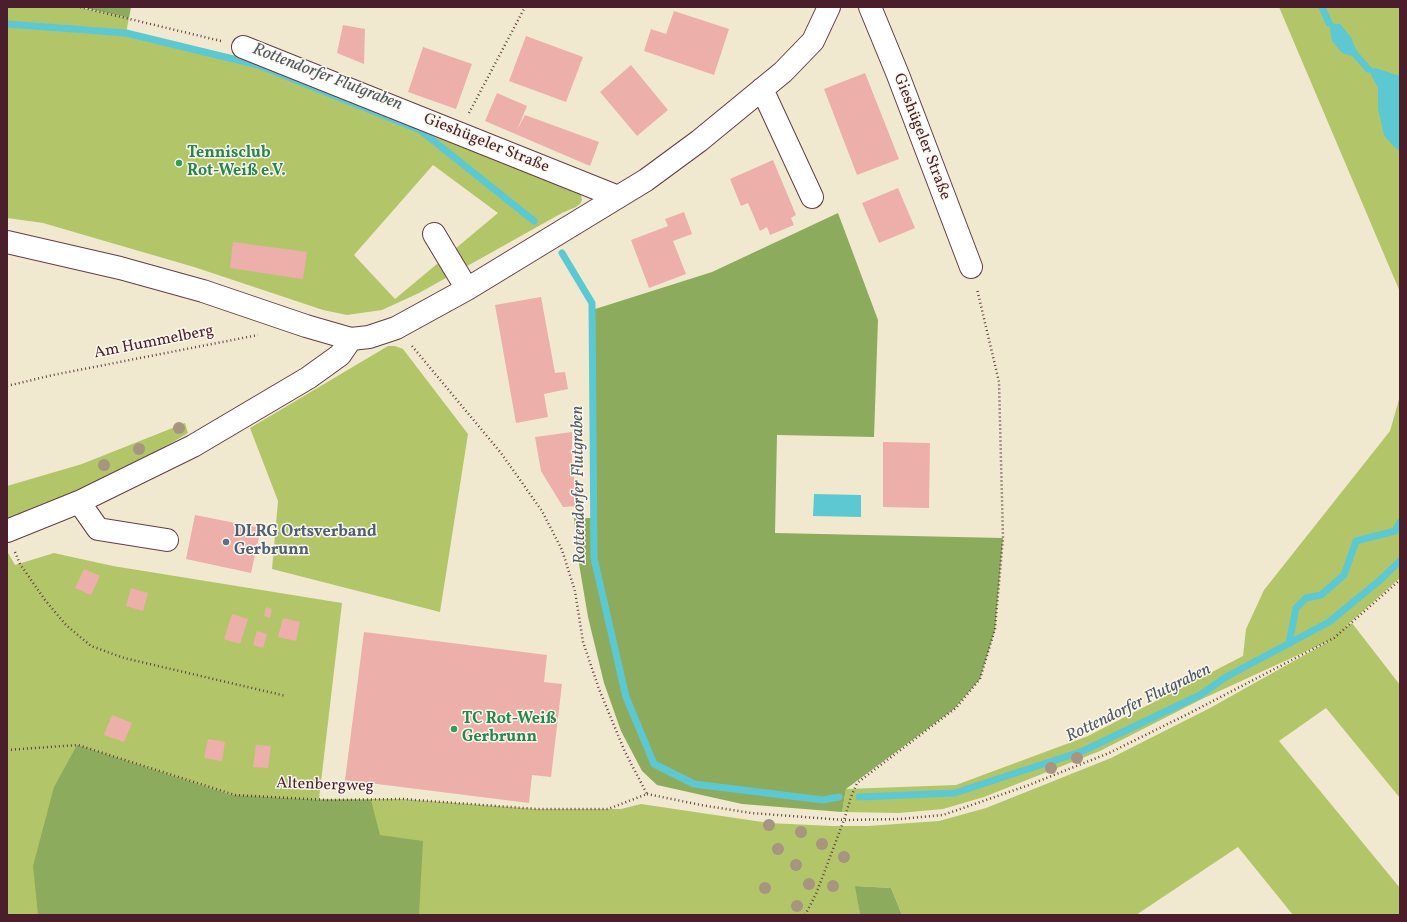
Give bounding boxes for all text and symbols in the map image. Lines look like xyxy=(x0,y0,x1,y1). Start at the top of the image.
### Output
water label: Rottendorfer Flutgraben xyxy=(249,40,405,116)
street label: Gieshügeler Straße xyxy=(888,71,954,203)
street label: Gieshügeler Straße xyxy=(420,110,552,178)
place label: Tennisclub Rot-Weiß e.V. xyxy=(187,144,286,182)
marker: Tennisclub Rot-Weiß e.V. xyxy=(174,158,184,168)
street label: Am Hummelberg xyxy=(92,322,216,364)
water label: Rottendorfer Flutgraben xyxy=(568,405,592,565)
place label: DLRG Ortsverband Gerbrunn xyxy=(234,523,377,561)
marker: DLRG Ortsverband Gerbrunn xyxy=(221,537,231,547)
water label: Rottendorfer Flutgraben xyxy=(1063,660,1215,748)
place label: TC Rot-Weiß Gerbrunn xyxy=(462,710,557,748)
marker: TC Rot-Weiß Gerbrunn xyxy=(449,724,459,734)
street label: Altenbergweg xyxy=(276,775,374,797)

